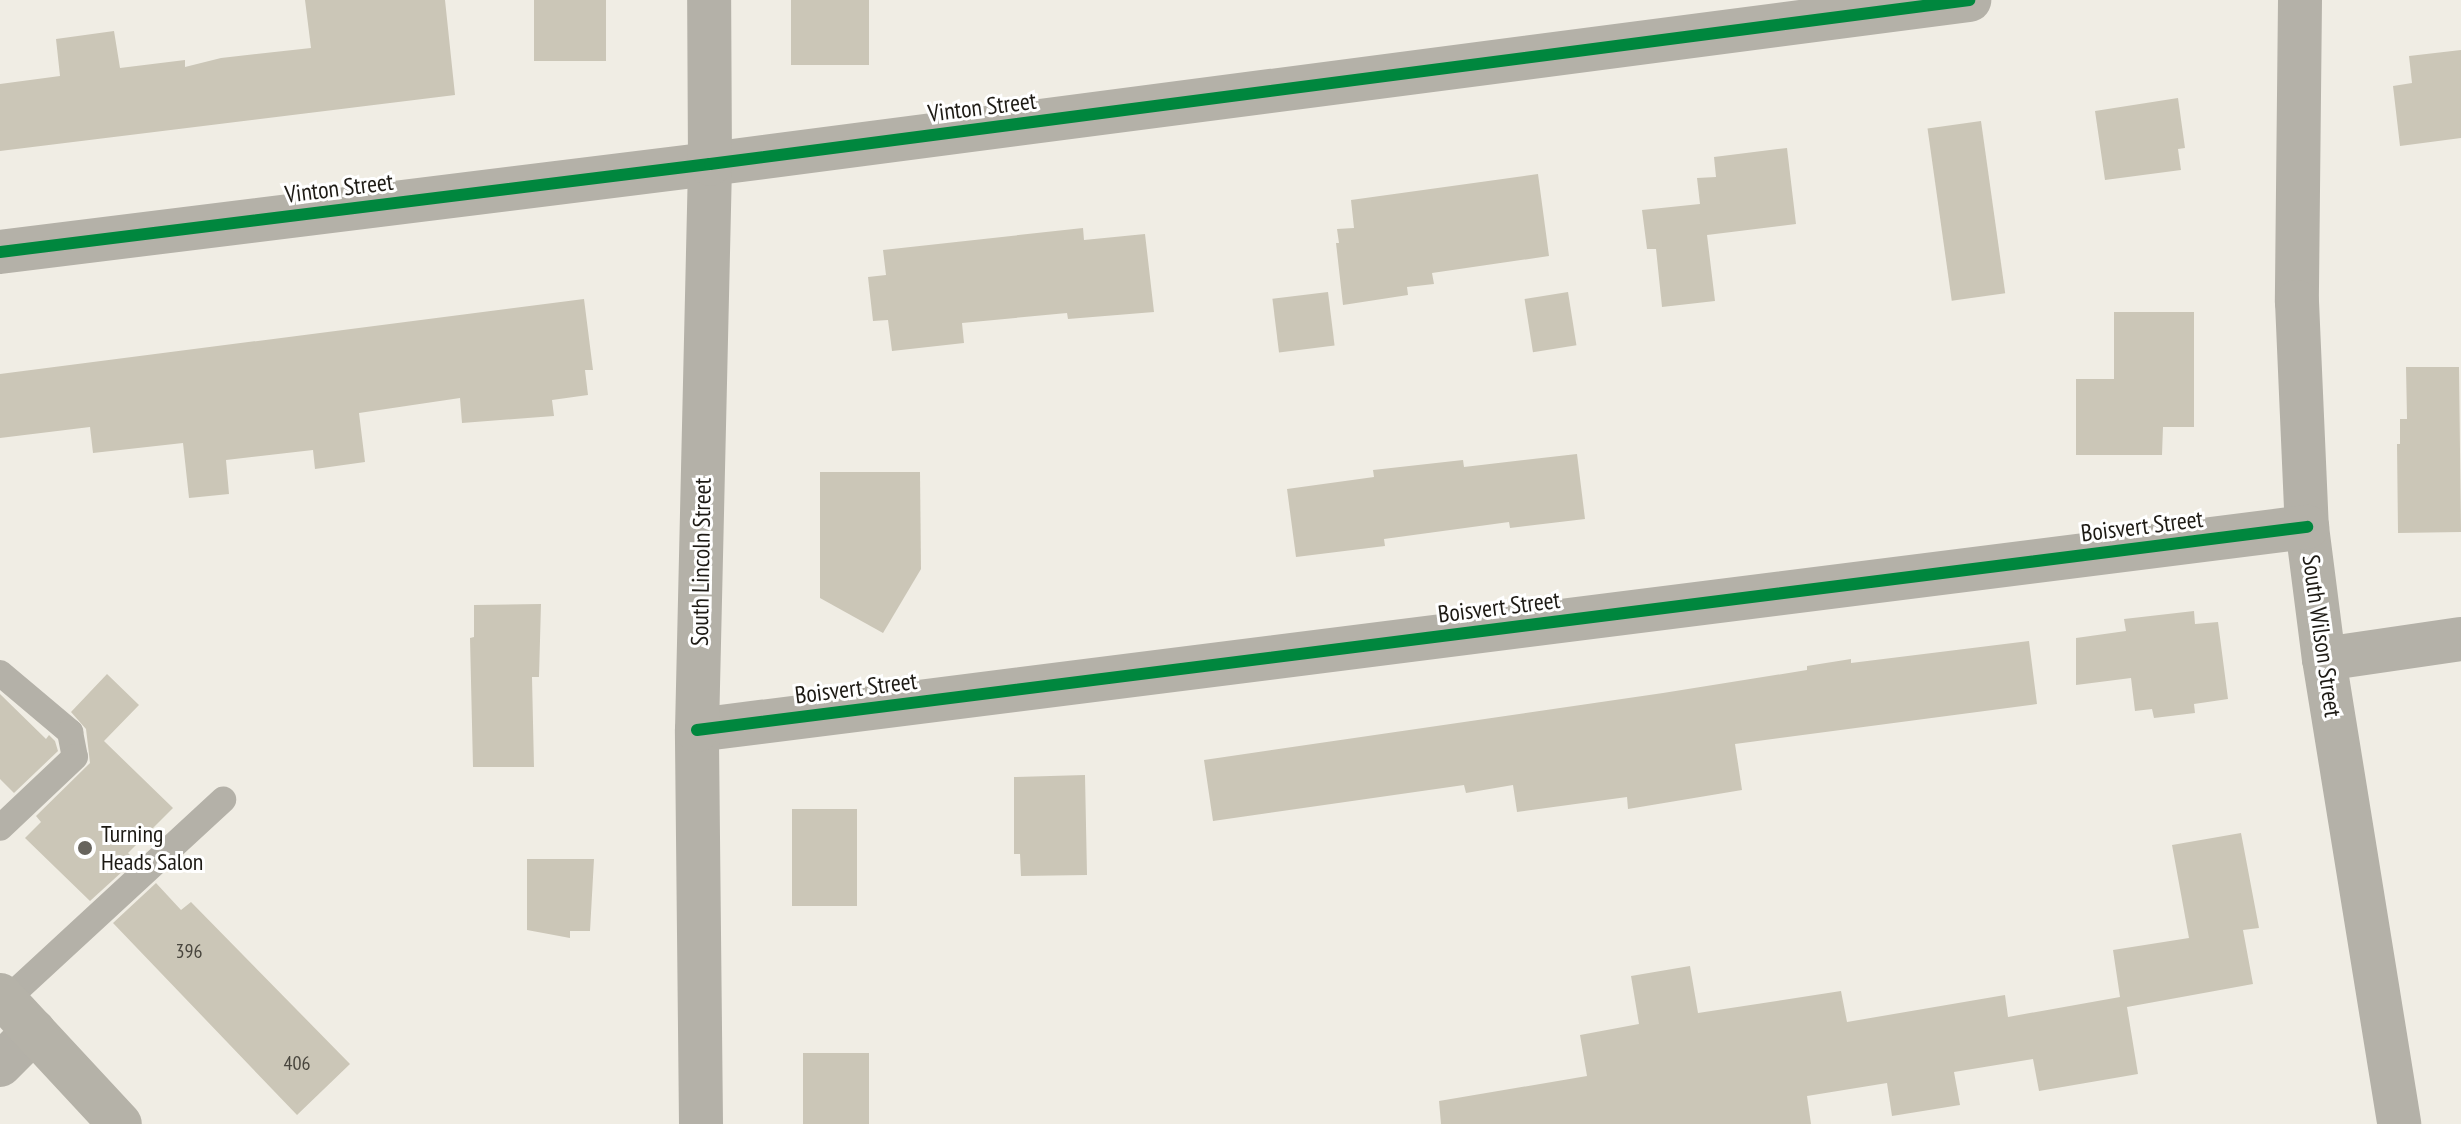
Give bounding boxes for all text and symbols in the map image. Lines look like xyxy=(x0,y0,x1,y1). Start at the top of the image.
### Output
street label: Vinton Street xyxy=(926,86,1038,128)
street label: Vinton Street xyxy=(283,167,395,209)
street label: South Lincoln Street xyxy=(685,478,717,646)
street label: Boisvert Street xyxy=(2079,504,2205,548)
street label: South Wilson Street xyxy=(2296,553,2348,719)
street label: Boisvert Street xyxy=(1436,585,1562,629)
street label: Boisvert Street xyxy=(793,666,919,710)
place label: Turning Heads Salon xyxy=(101,820,203,876)
marker: Turning Heads Salon xyxy=(76,839,94,857)
house number: 396 xyxy=(176,939,202,963)
house number: 406 xyxy=(284,1051,310,1075)

